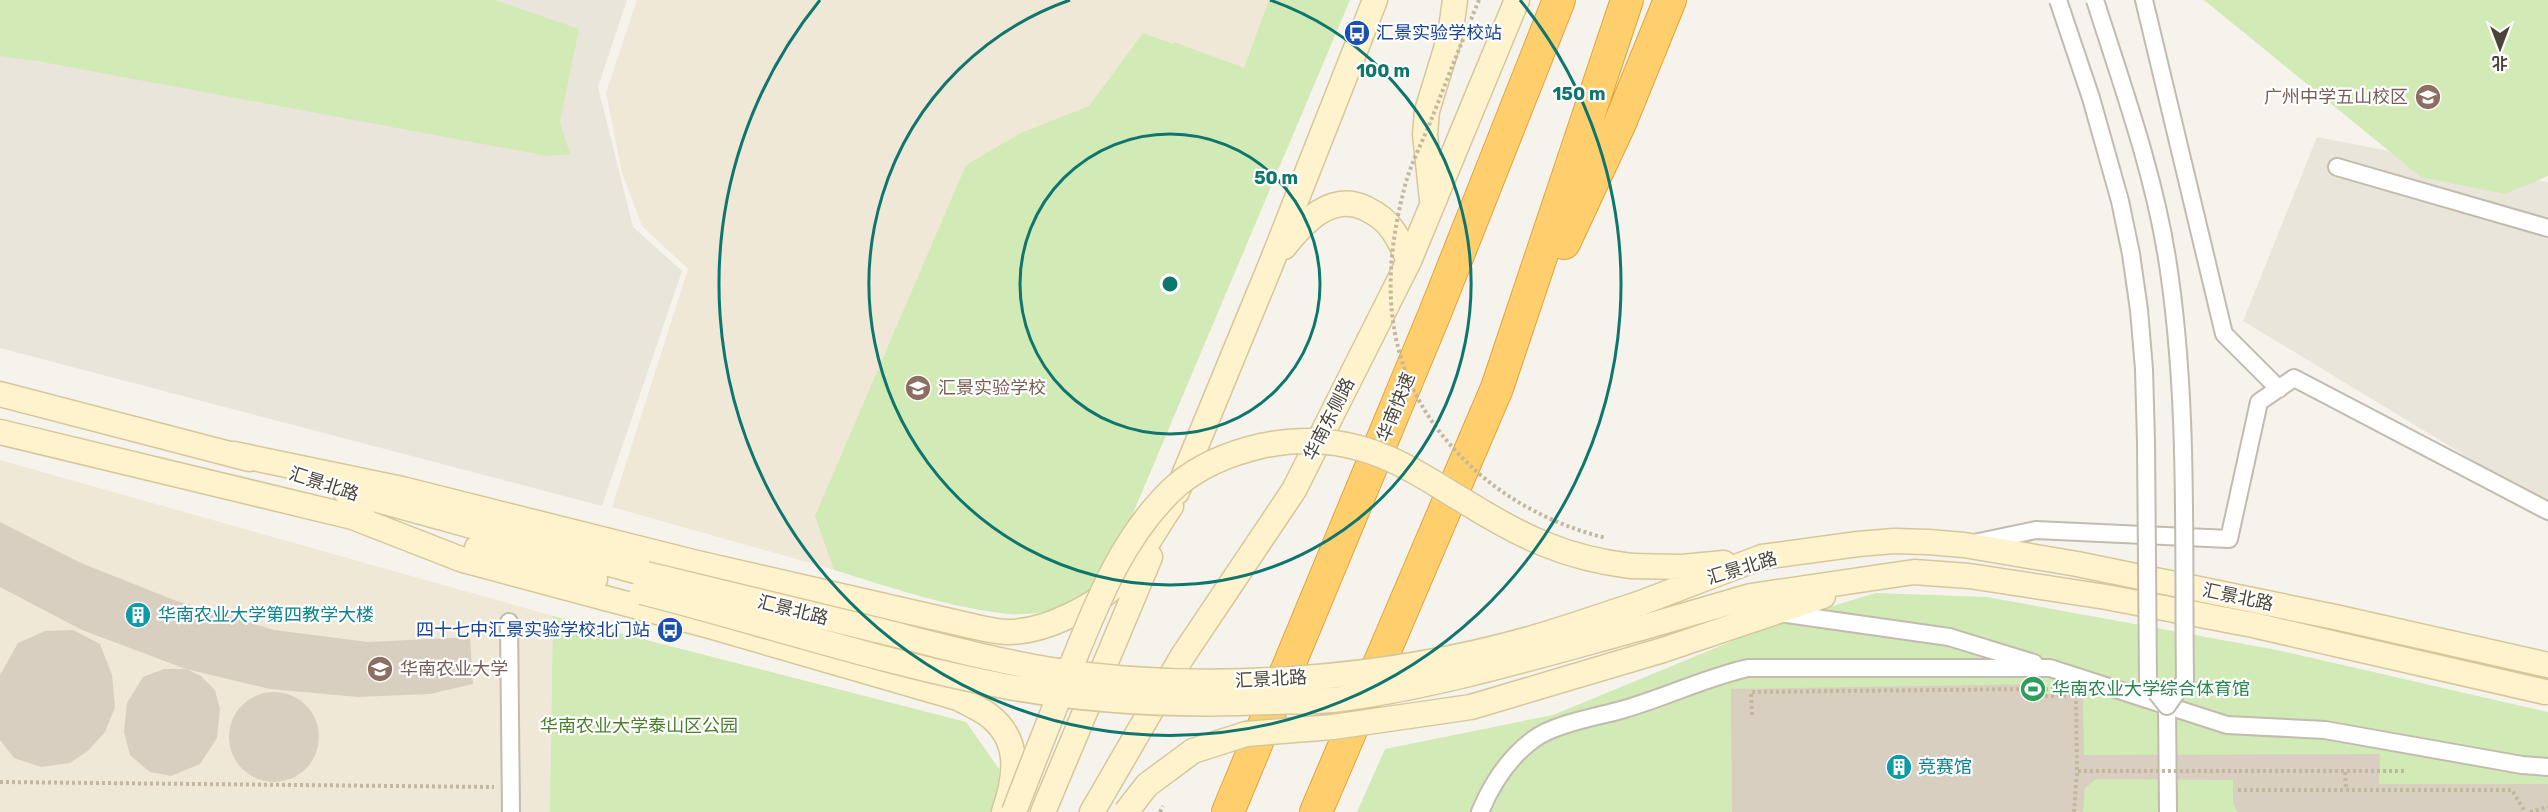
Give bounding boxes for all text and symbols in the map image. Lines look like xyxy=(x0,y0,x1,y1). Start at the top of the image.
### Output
bus stop icon: 汇景实验学校站 xyxy=(1342,18,1372,48)
north arrow xyxy=(2470,18,2530,78)
place label: 汇景实验学校站 xyxy=(1376,22,1502,44)
text: 北 xyxy=(2492,53,2508,72)
text: 100 m xyxy=(1356,60,1410,82)
school or university icon: 广州中学五山校区 xyxy=(2413,82,2443,112)
text: 150 m xyxy=(1552,83,1606,105)
place label: 广州中学五山校区 xyxy=(2264,86,2408,108)
text: 50 m xyxy=(1254,167,1298,189)
centre of rings xyxy=(1160,274,1180,294)
street label: 华南快速 xyxy=(1372,370,1420,444)
school or university icon: 汇景实验学校 xyxy=(903,373,933,403)
street label: 华南东侧路 xyxy=(1299,374,1359,464)
place label: 汇景实验学校 xyxy=(938,377,1046,399)
street label: 汇景北路 xyxy=(286,462,362,506)
street label: 汇景北路 xyxy=(1704,547,1780,589)
street label: 汇景北路 xyxy=(2200,579,2276,615)
street label: 汇景北路 xyxy=(755,591,831,629)
building icon: 华南农业大学第四教学大楼 xyxy=(123,600,153,630)
place label: 华南农业大学第四教学大楼 xyxy=(158,604,374,626)
bus stop icon: 四十七中汇景实验学校北门站 xyxy=(655,615,685,645)
place label: 四十七中汇景实验学校北门站 xyxy=(416,619,650,641)
school or university icon: 华南农业大学 xyxy=(365,654,395,684)
place label: 华南农业大学 xyxy=(400,658,508,680)
street label: 汇景北路 xyxy=(1234,666,1308,692)
sports icon: 华南农业大学综合体育馆 xyxy=(2018,674,2048,704)
place label: 华南农业大学综合体育馆 xyxy=(2052,678,2250,700)
park label: 华南农业大学泰山区公园 xyxy=(540,715,738,737)
building icon: 竞赛馆 xyxy=(1884,752,1914,782)
place label: 竞赛馆 xyxy=(1918,756,1972,778)

